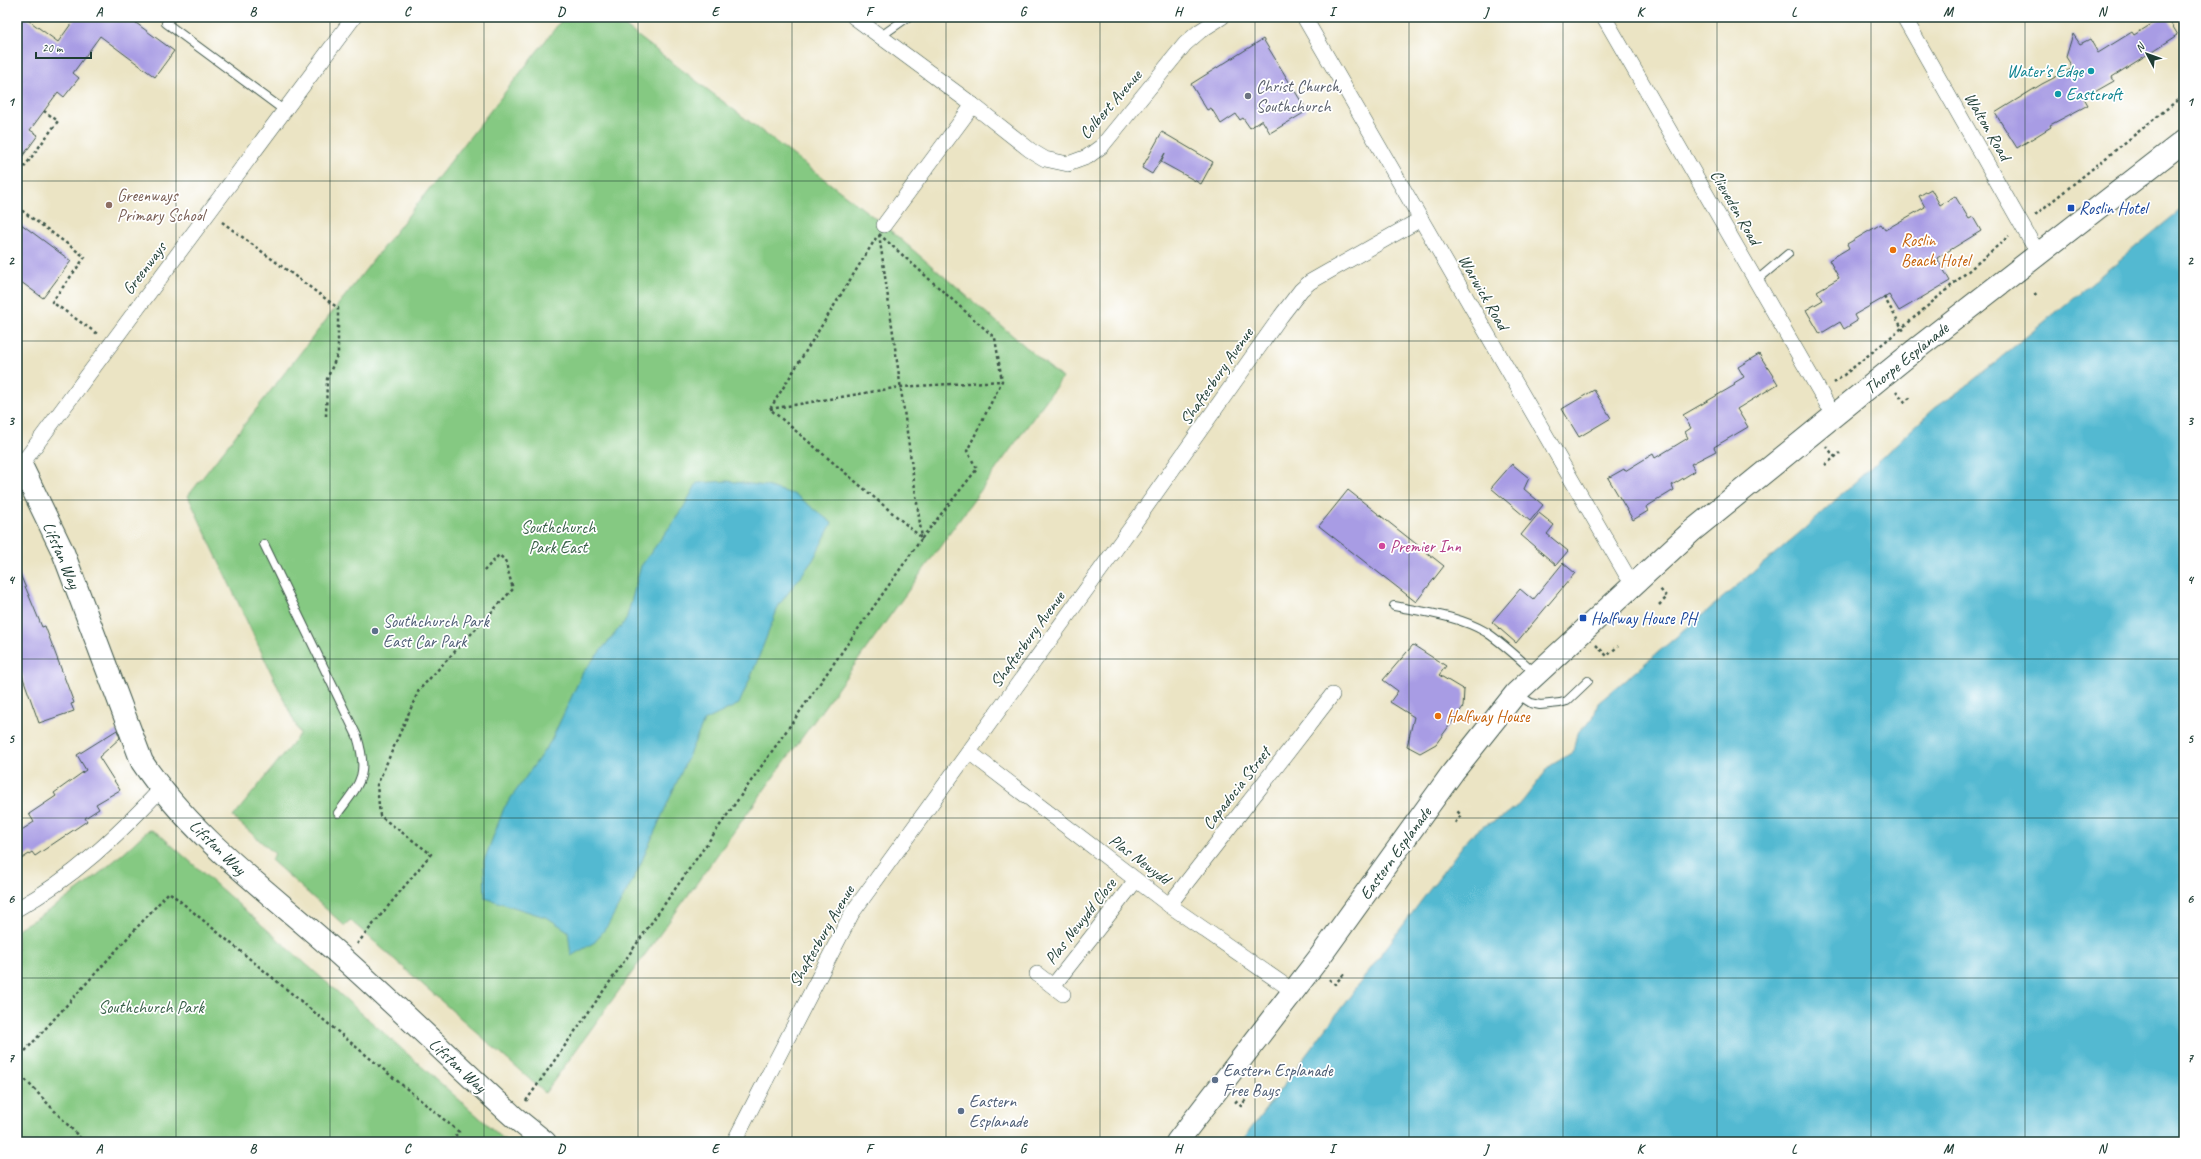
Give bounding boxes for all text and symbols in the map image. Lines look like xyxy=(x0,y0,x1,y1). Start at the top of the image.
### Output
text: A xyxy=(96,4,104,20)
text: B xyxy=(250,4,258,20)
text: C xyxy=(404,4,412,20)
text: D xyxy=(557,4,566,20)
text: E xyxy=(712,4,721,20)
text: F xyxy=(866,4,875,20)
text: G xyxy=(1020,4,1028,20)
text: H xyxy=(1174,4,1184,20)
text: I xyxy=(1329,4,1338,20)
text: J xyxy=(1483,4,1490,20)
text: K xyxy=(1637,4,1647,20)
text: L xyxy=(1791,4,1798,20)
text: M xyxy=(1943,4,1954,20)
text: N xyxy=(2098,4,2109,20)
scale bar xyxy=(36,34,91,60)
north arrow xyxy=(2127,34,2167,74)
text: N xyxy=(2132,39,2148,55)
text: 20 m xyxy=(42,40,64,56)
place label: Water's Edge xyxy=(2007,61,2084,82)
street label: Colbert Avenue xyxy=(1075,64,1147,143)
marker: Water's Edge xyxy=(2086,66,2096,76)
place label: Christ Church, Southchurch xyxy=(1256,76,1342,117)
place label: Eastcroft xyxy=(2066,84,2124,105)
street label: Walton Road xyxy=(1960,89,2017,166)
marker: Eastcroft xyxy=(2053,89,2063,99)
marker: Christ Church, Southchurch xyxy=(1243,91,1253,101)
text: 1 xyxy=(8,94,16,110)
text: 1 xyxy=(2187,94,2195,110)
street label: Clieveden Road xyxy=(1706,166,1767,251)
place label: Greenways Primary School xyxy=(117,185,207,226)
place label: Roslin Hotel xyxy=(2079,198,2150,219)
marker: Greenways Primary School xyxy=(104,200,114,210)
marker: Roslin Hotel xyxy=(2066,203,2076,213)
place label: Roslin Beach Hotel xyxy=(1901,230,1973,271)
street label: Greenways xyxy=(118,237,172,299)
marker: Roslin Beach Hotel xyxy=(1888,245,1898,255)
street label: Warwick Road xyxy=(1454,251,1515,337)
text: 2 xyxy=(8,253,15,269)
text: 2 xyxy=(2187,253,2194,269)
street label: Thorpe Esplanade xyxy=(1860,317,1954,399)
street label: Shaftesbury Avenue xyxy=(1175,322,1259,429)
text: 3 xyxy=(8,413,15,429)
text: 3 xyxy=(2187,413,2194,429)
park label: Southchurch Park East xyxy=(521,517,596,558)
street label: Lifstan Way xyxy=(38,519,85,593)
place label: Premier Inn xyxy=(1390,536,1461,557)
marker: Premier Inn xyxy=(1377,541,1387,551)
text: 4 xyxy=(8,572,16,588)
text: 4 xyxy=(2187,572,2195,588)
street label: Shaftesbury Avenue xyxy=(985,586,1070,692)
place label: Halfway House PH xyxy=(1591,608,1700,629)
place label: Southchurch Park East Car Park xyxy=(383,611,490,652)
marker: Halfway House PH xyxy=(1578,613,1588,623)
marker: Southchurch Park East Car Park xyxy=(370,626,380,636)
place label: Halfway House xyxy=(1446,706,1531,727)
marker: Halfway House xyxy=(1433,711,1443,721)
text: 5 xyxy=(8,731,15,747)
text: 5 xyxy=(2187,731,2194,747)
street label: Capadocia Street xyxy=(1198,741,1277,834)
street label: Eastern Esplanade xyxy=(1355,802,1437,904)
street label: Lifstan Way xyxy=(185,815,251,880)
street label: Plas Newydd xyxy=(1105,830,1176,891)
street label: Plas Newydd Close xyxy=(1040,873,1122,969)
street label: Shaftesbury Avenue xyxy=(784,880,860,991)
text: 6 xyxy=(8,891,15,907)
text: 6 xyxy=(2187,891,2194,907)
park label: Southchurch Park xyxy=(98,997,206,1018)
street label: Lifstan Way xyxy=(425,1034,492,1098)
text: 7 xyxy=(8,1050,15,1066)
text: 7 xyxy=(2187,1050,2194,1066)
place label: Eastern Esplanade Free Bays xyxy=(1223,1060,1334,1101)
marker: Eastern Esplanade Free Bays xyxy=(1210,1075,1220,1085)
place label: Eastern Esplanade xyxy=(969,1091,1029,1132)
marker: Eastern Esplanade xyxy=(956,1106,966,1116)
text: A xyxy=(96,1141,104,1157)
text: B xyxy=(250,1141,258,1157)
text: C xyxy=(404,1141,412,1157)
text: D xyxy=(557,1141,566,1157)
text: E xyxy=(712,1141,721,1157)
text: F xyxy=(866,1141,875,1157)
text: G xyxy=(1020,1141,1028,1157)
text: H xyxy=(1174,1141,1184,1157)
text: I xyxy=(1329,1141,1338,1157)
text: J xyxy=(1483,1141,1490,1157)
text: K xyxy=(1637,1141,1647,1157)
text: L xyxy=(1791,1141,1798,1157)
text: M xyxy=(1943,1141,1954,1157)
text: N xyxy=(2098,1141,2109,1157)

